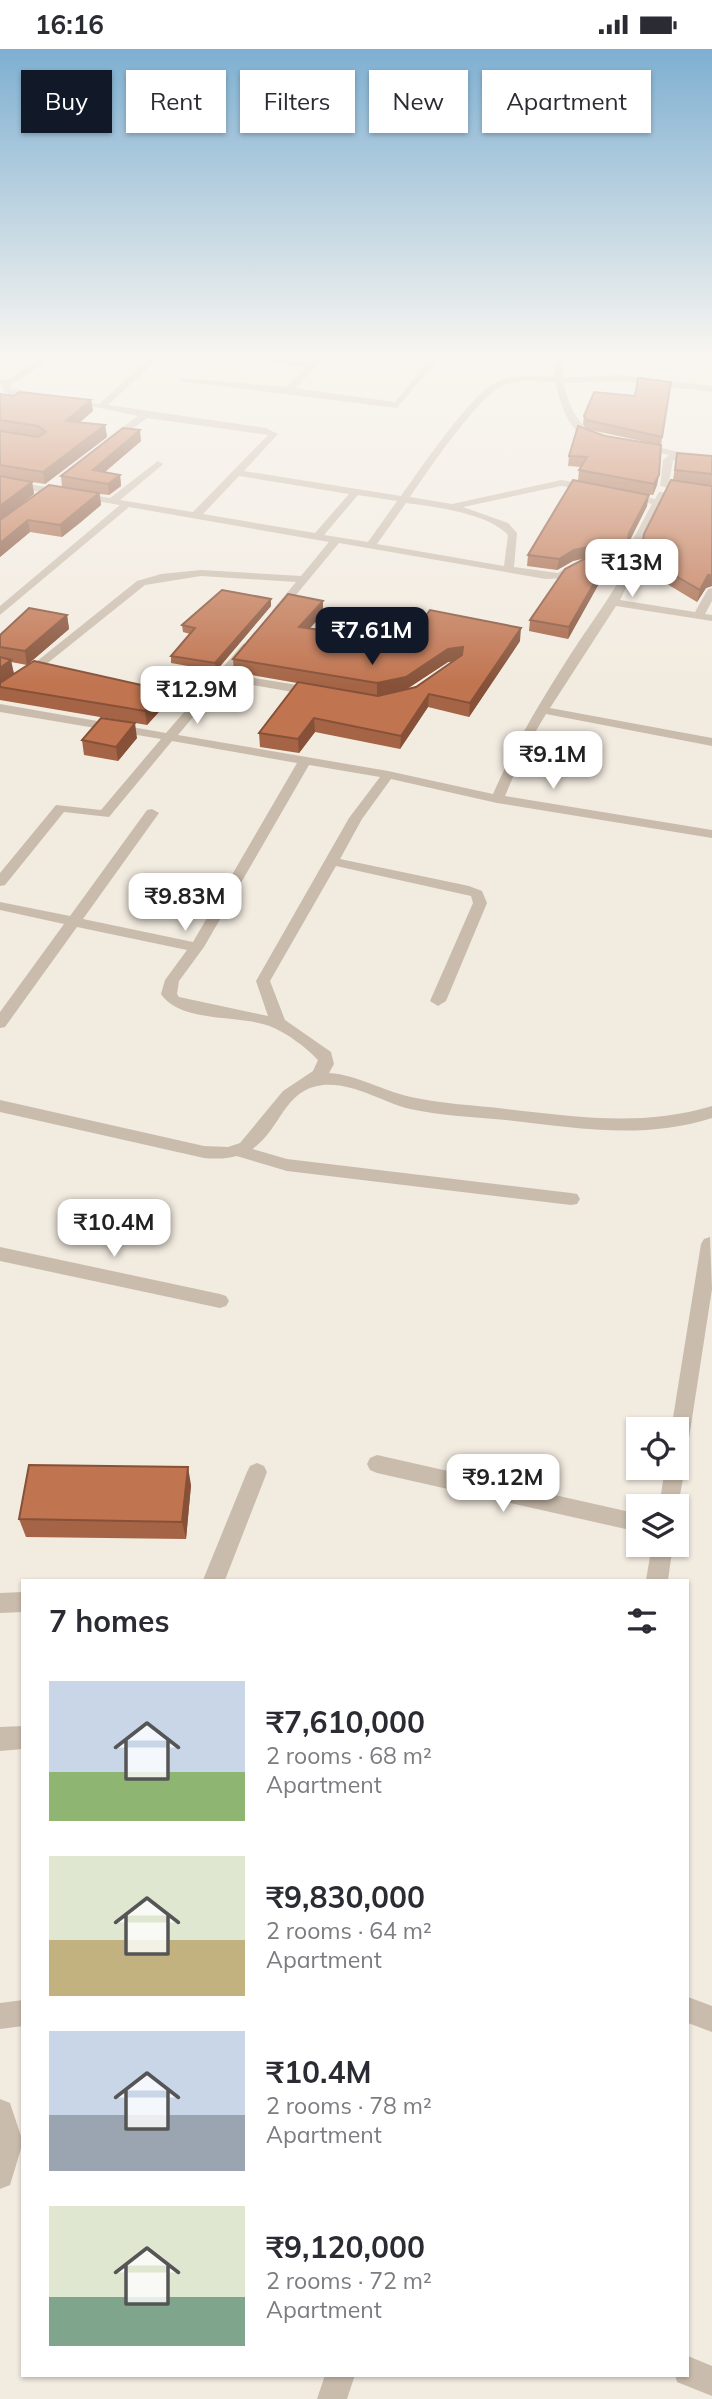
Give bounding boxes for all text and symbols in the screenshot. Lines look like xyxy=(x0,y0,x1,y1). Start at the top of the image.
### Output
text: 16:16 xyxy=(35,8,104,41)
chip: Buy xyxy=(21,70,112,133)
chip: Rent xyxy=(126,70,226,133)
chip: Filters xyxy=(240,70,355,133)
chip: New xyxy=(369,70,468,133)
chip: Apartment xyxy=(482,70,651,133)
pin: ₹13M xyxy=(591,539,673,599)
text: ₹13M xyxy=(601,547,663,576)
pin: ₹7.61M xyxy=(315,607,429,667)
text: ₹7.61M xyxy=(332,615,412,644)
pin: ₹12.9M xyxy=(140,667,254,726)
text: ₹12.9M xyxy=(157,674,237,703)
pin: ₹9.1M xyxy=(504,731,602,791)
text: ₹9.1M xyxy=(519,739,587,768)
pin: ₹9.83M xyxy=(128,873,242,933)
text: ₹9.83M xyxy=(145,881,225,910)
pin: ₹10.4M xyxy=(57,1199,171,1259)
text: ₹10.4M xyxy=(74,1207,154,1236)
map controls xyxy=(626,1417,689,1557)
button: locate xyxy=(626,1417,689,1480)
pin: ₹9.12M xyxy=(446,1455,560,1514)
text: ₹9.12M xyxy=(463,1462,543,1491)
button: layers xyxy=(626,1494,689,1557)
text: 7 homes xyxy=(49,1602,170,1640)
icon: filters xyxy=(623,1602,661,1640)
text: ₹7,610,000 xyxy=(266,1703,425,1741)
icon: home xyxy=(105,1709,189,1793)
text: 2 rooms · 68 m² xyxy=(266,1741,432,1770)
text: Apartment xyxy=(266,1770,382,1799)
text: ₹9,830,000 xyxy=(266,1878,425,1916)
icon: home xyxy=(105,1884,189,1968)
text: 2 rooms · 64 m² xyxy=(266,1916,432,1945)
text: Apartment xyxy=(266,1945,382,1974)
text: ₹10.4M xyxy=(266,2053,372,2091)
icon: home xyxy=(105,2059,189,2143)
text: 2 rooms · 78 m² xyxy=(266,2091,432,2120)
text: Apartment xyxy=(266,2120,382,2149)
text: ₹9,120,000 xyxy=(266,2228,425,2266)
icon: home xyxy=(105,2234,189,2318)
text: 2 rooms · 72 m² xyxy=(266,2266,432,2295)
text: Apartment xyxy=(266,2295,382,2324)

